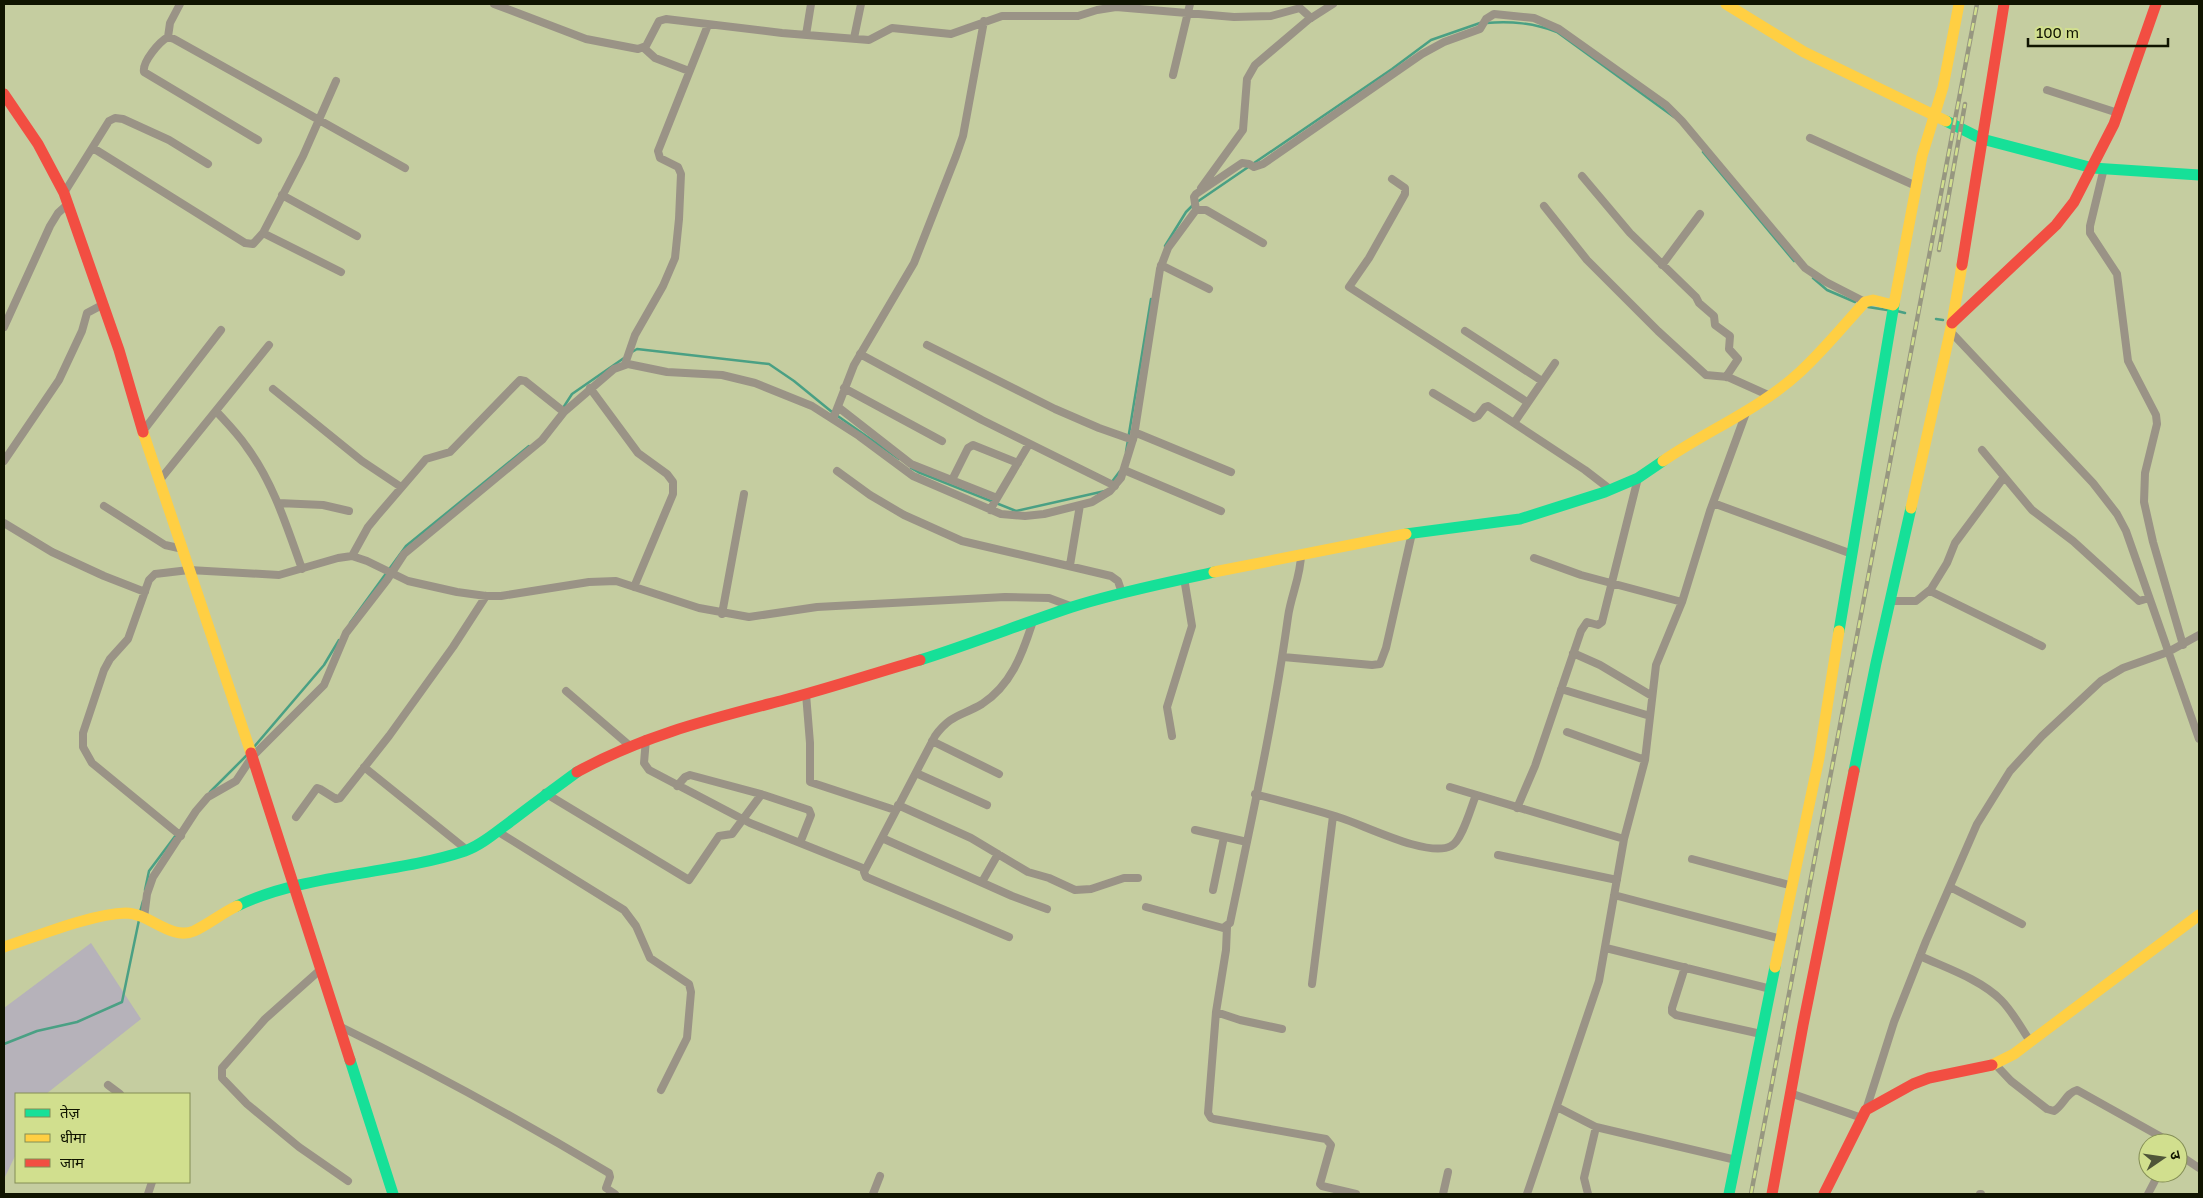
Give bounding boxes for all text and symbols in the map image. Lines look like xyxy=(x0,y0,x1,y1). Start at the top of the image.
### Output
scale bar xyxy=(2028,15,2168,47)
text: 100 m xyxy=(2036,23,2079,41)
legend xyxy=(15,1093,190,1183)
text: तेज़ xyxy=(60,1103,81,1121)
text: धीमा xyxy=(60,1128,87,1146)
north arrow xyxy=(2138,1133,2188,1183)
text: उ xyxy=(2167,1149,2186,1162)
text: जाम xyxy=(60,1153,85,1171)

